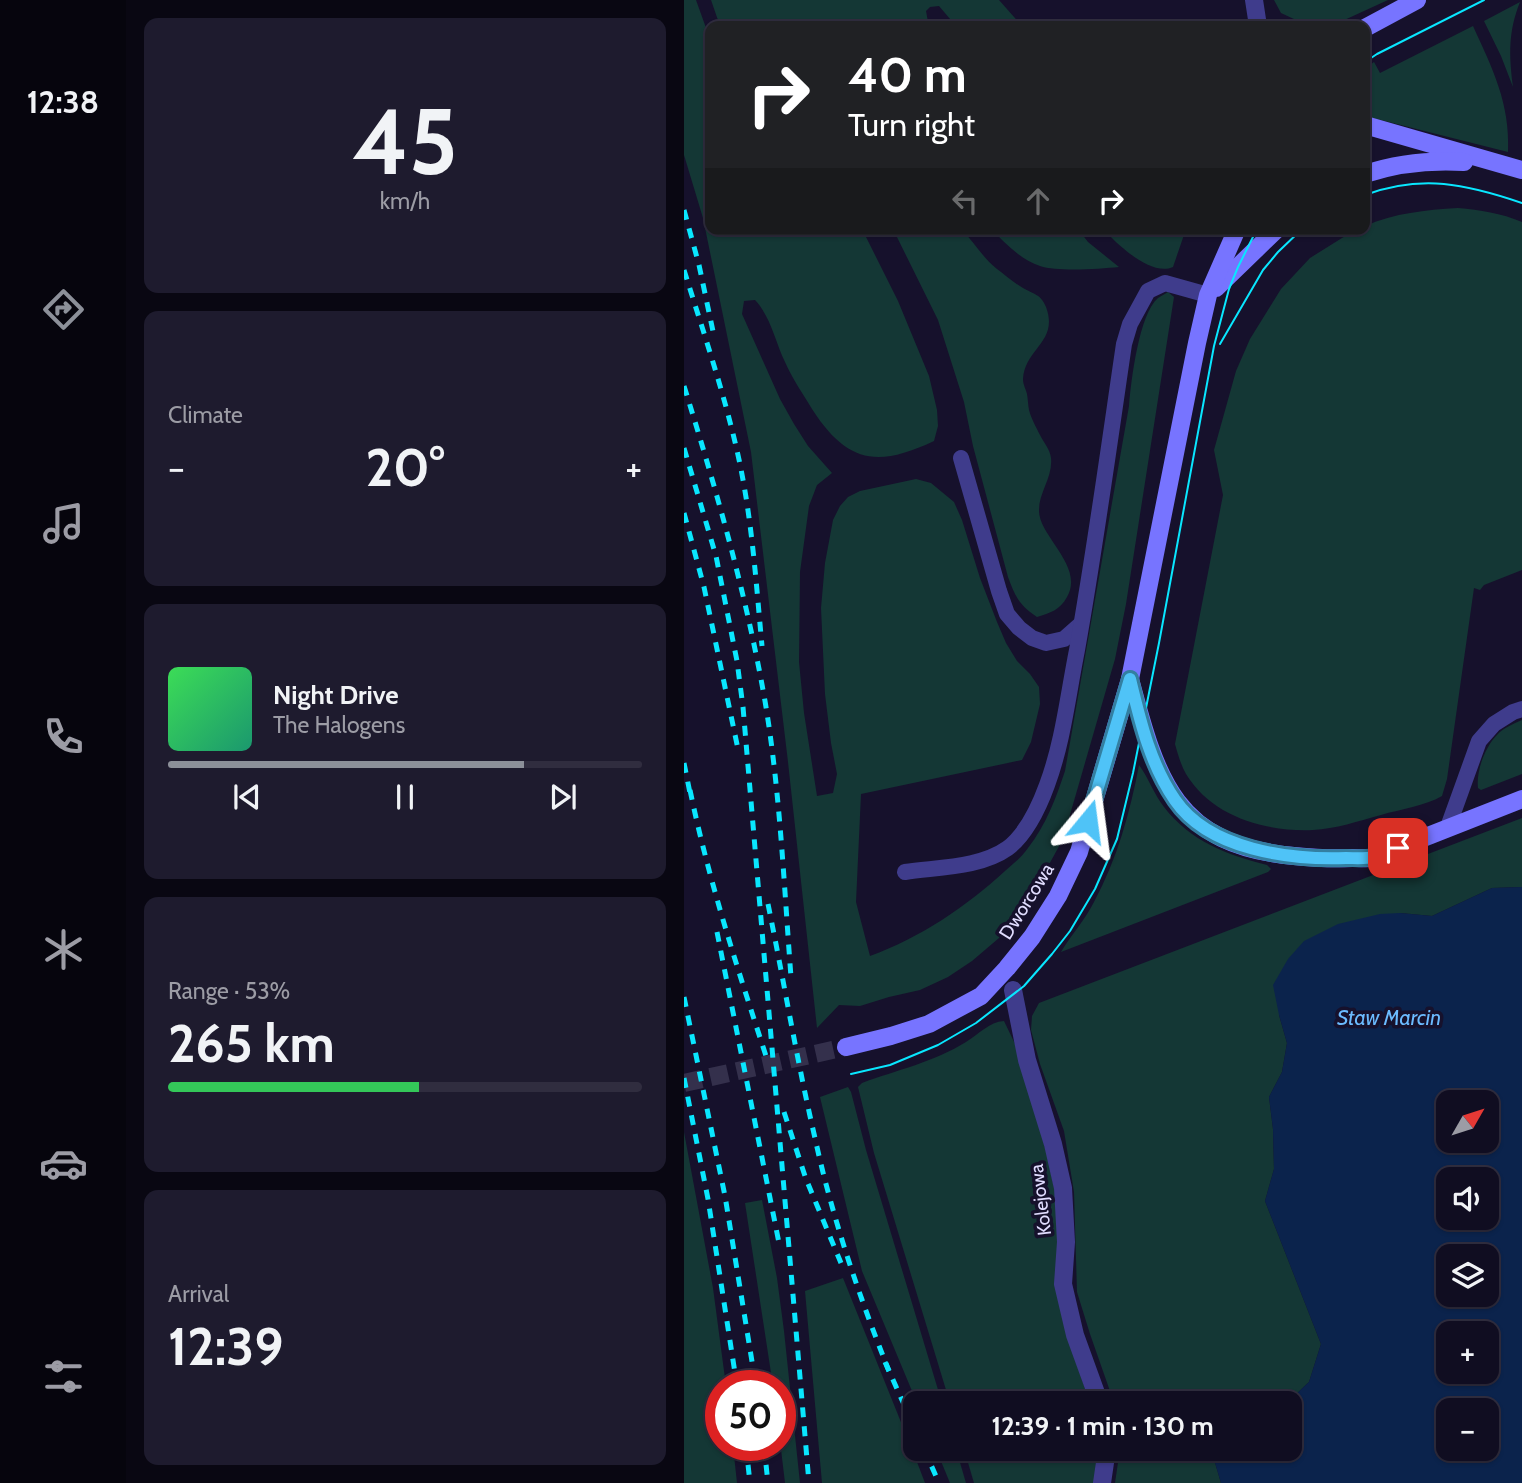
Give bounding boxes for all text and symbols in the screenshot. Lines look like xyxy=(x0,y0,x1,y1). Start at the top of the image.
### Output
text: 40 m xyxy=(848,45,967,104)
icon: right xyxy=(733,49,824,140)
text: 12:38 xyxy=(27,82,99,121)
text: 45 xyxy=(352,86,458,197)
text: Turn right xyxy=(848,105,975,144)
icon: left xyxy=(946,182,984,220)
icon: ahead xyxy=(1019,182,1057,220)
icon: right xyxy=(1092,182,1130,220)
text: km/h xyxy=(380,187,430,215)
icon: directions xyxy=(39,285,88,334)
text: Climate xyxy=(168,401,243,429)
text: 20° xyxy=(365,436,445,499)
text: − xyxy=(168,444,185,491)
text: + xyxy=(625,444,642,491)
icon: music xyxy=(39,499,88,548)
text: Night Drive xyxy=(273,679,399,711)
text: The Halogens xyxy=(273,711,405,739)
icon: phone xyxy=(39,712,88,761)
icon: previous xyxy=(228,778,266,816)
icon: pause xyxy=(386,778,424,816)
icon: next xyxy=(544,778,582,816)
position arrow xyxy=(1051,784,1125,858)
pin xyxy=(1368,818,1428,878)
icon: arrive xyxy=(1379,829,1417,867)
street label: Dworcowa xyxy=(994,859,1059,944)
icon: climate xyxy=(39,925,88,974)
text: Range · 53% xyxy=(168,977,290,1005)
water label: Staw Marcin xyxy=(1337,1005,1441,1030)
text: 265 km xyxy=(168,1012,335,1075)
north arrow xyxy=(1436,1090,1500,1153)
map controls xyxy=(1436,1090,1499,1461)
icon: car xyxy=(39,1139,88,1188)
street label: Kolejowa xyxy=(1025,1163,1056,1237)
button: sound xyxy=(1436,1167,1499,1230)
button: layers xyxy=(1436,1244,1499,1307)
text: Arrival xyxy=(168,1280,229,1308)
text: 12:39 xyxy=(168,1315,284,1378)
button: + xyxy=(1436,1321,1499,1384)
icon: filters xyxy=(39,1352,88,1401)
speed limit sign: 50 xyxy=(705,1370,796,1461)
button: − xyxy=(1436,1398,1499,1461)
text: 12:39 · 1 min · 130 m xyxy=(991,1410,1214,1442)

